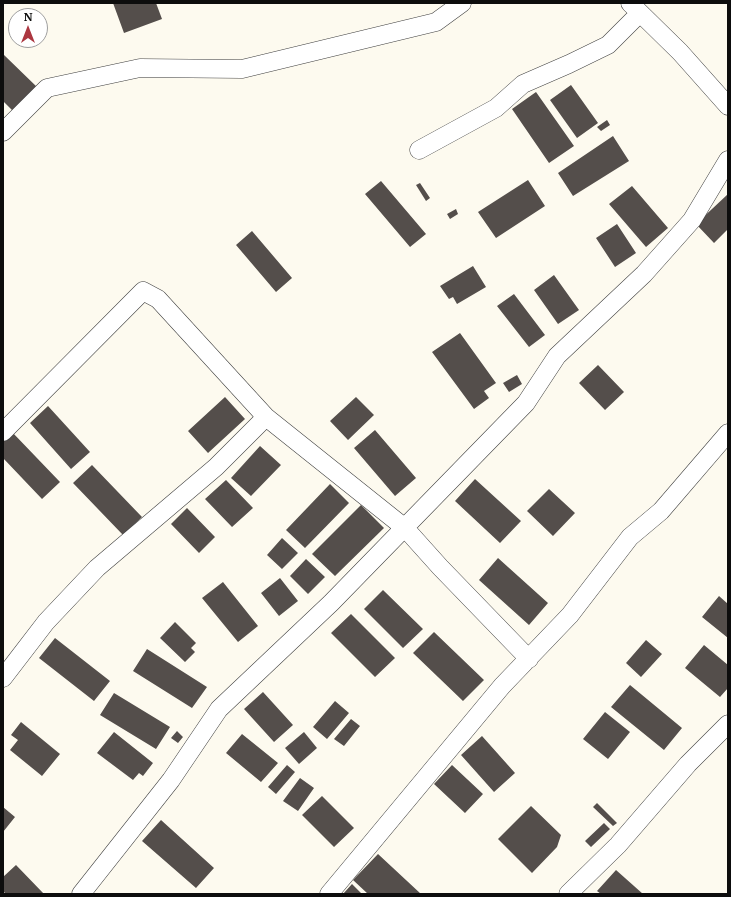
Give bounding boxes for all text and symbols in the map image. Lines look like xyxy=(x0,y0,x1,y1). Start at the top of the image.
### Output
north arrow xyxy=(8,8,48,48)
text: N xyxy=(24,10,32,24)

